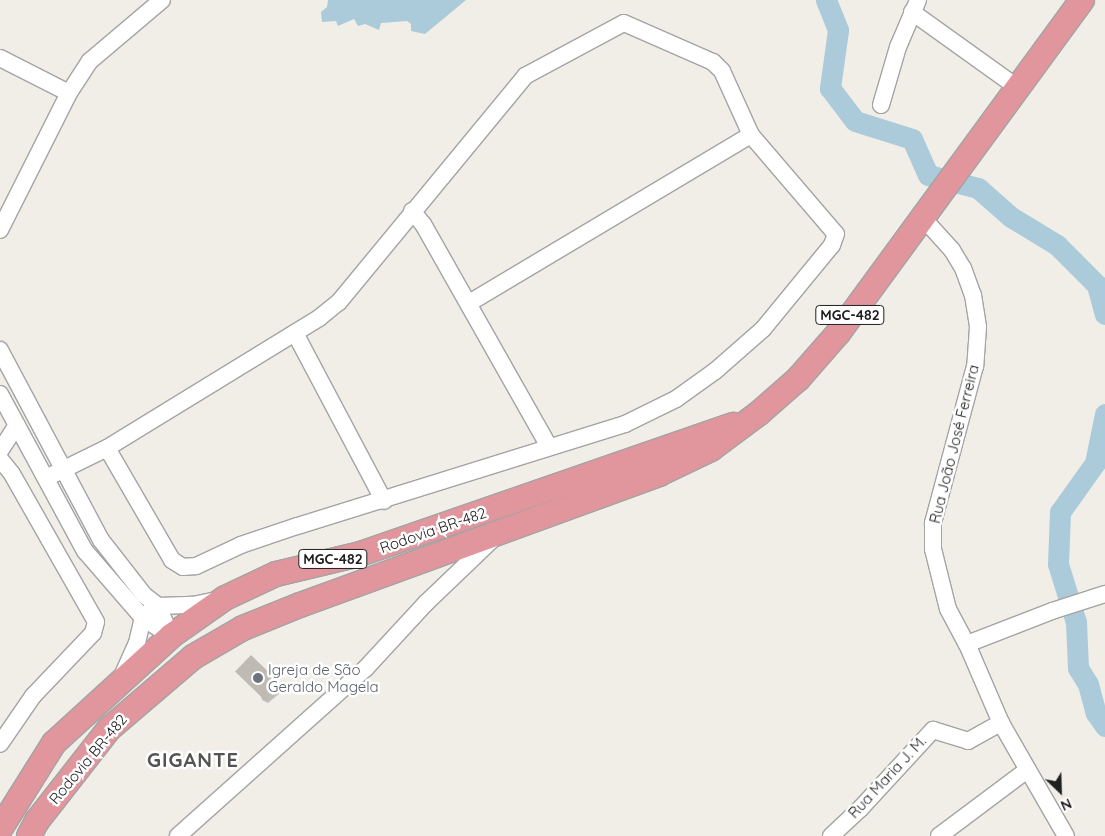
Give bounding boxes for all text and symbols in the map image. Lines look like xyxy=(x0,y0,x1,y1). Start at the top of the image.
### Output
road number: MGC-482 xyxy=(815,304,885,326)
street label: Rua João José Ferreira xyxy=(926,363,982,525)
street label: Rodovia BR-482 xyxy=(377,503,489,557)
road number: MGC-482 xyxy=(298,548,368,570)
place label: Igreja de São Geraldo Magela xyxy=(268,660,379,695)
marker: Igreja de São Geraldo Magela xyxy=(252,672,264,684)
street label: Rodovia BR-482 xyxy=(45,711,131,807)
street label: Rua Maria J. M. xyxy=(844,732,930,822)
district label: GIGANTE xyxy=(146,747,240,771)
north arrow xyxy=(1035,766,1085,816)
text: N xyxy=(1058,794,1074,815)

